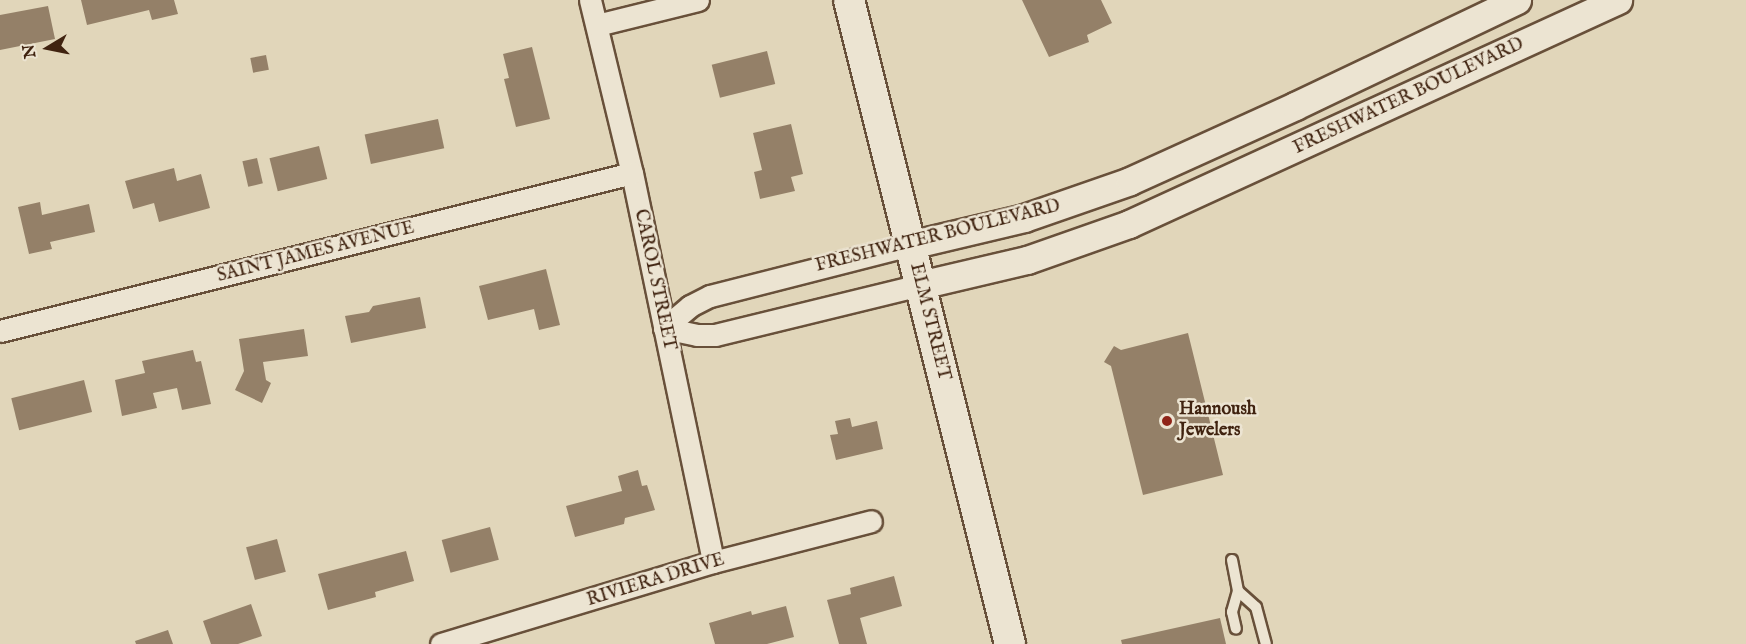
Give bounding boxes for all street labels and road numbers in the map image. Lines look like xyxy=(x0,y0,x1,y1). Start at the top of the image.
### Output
street label: FRESHWATER BOULEVARD xyxy=(1290,34,1528,160)
street label: FRESHWATER BOULEVARD xyxy=(813,196,1063,278)
street label: CAROL STREET xyxy=(629,207,679,353)
street label: SAINT JAMES AVENUE xyxy=(215,218,417,288)
street label: ELM STREET xyxy=(904,261,954,383)
street label: RIVIERA DRIVE xyxy=(585,550,727,612)

